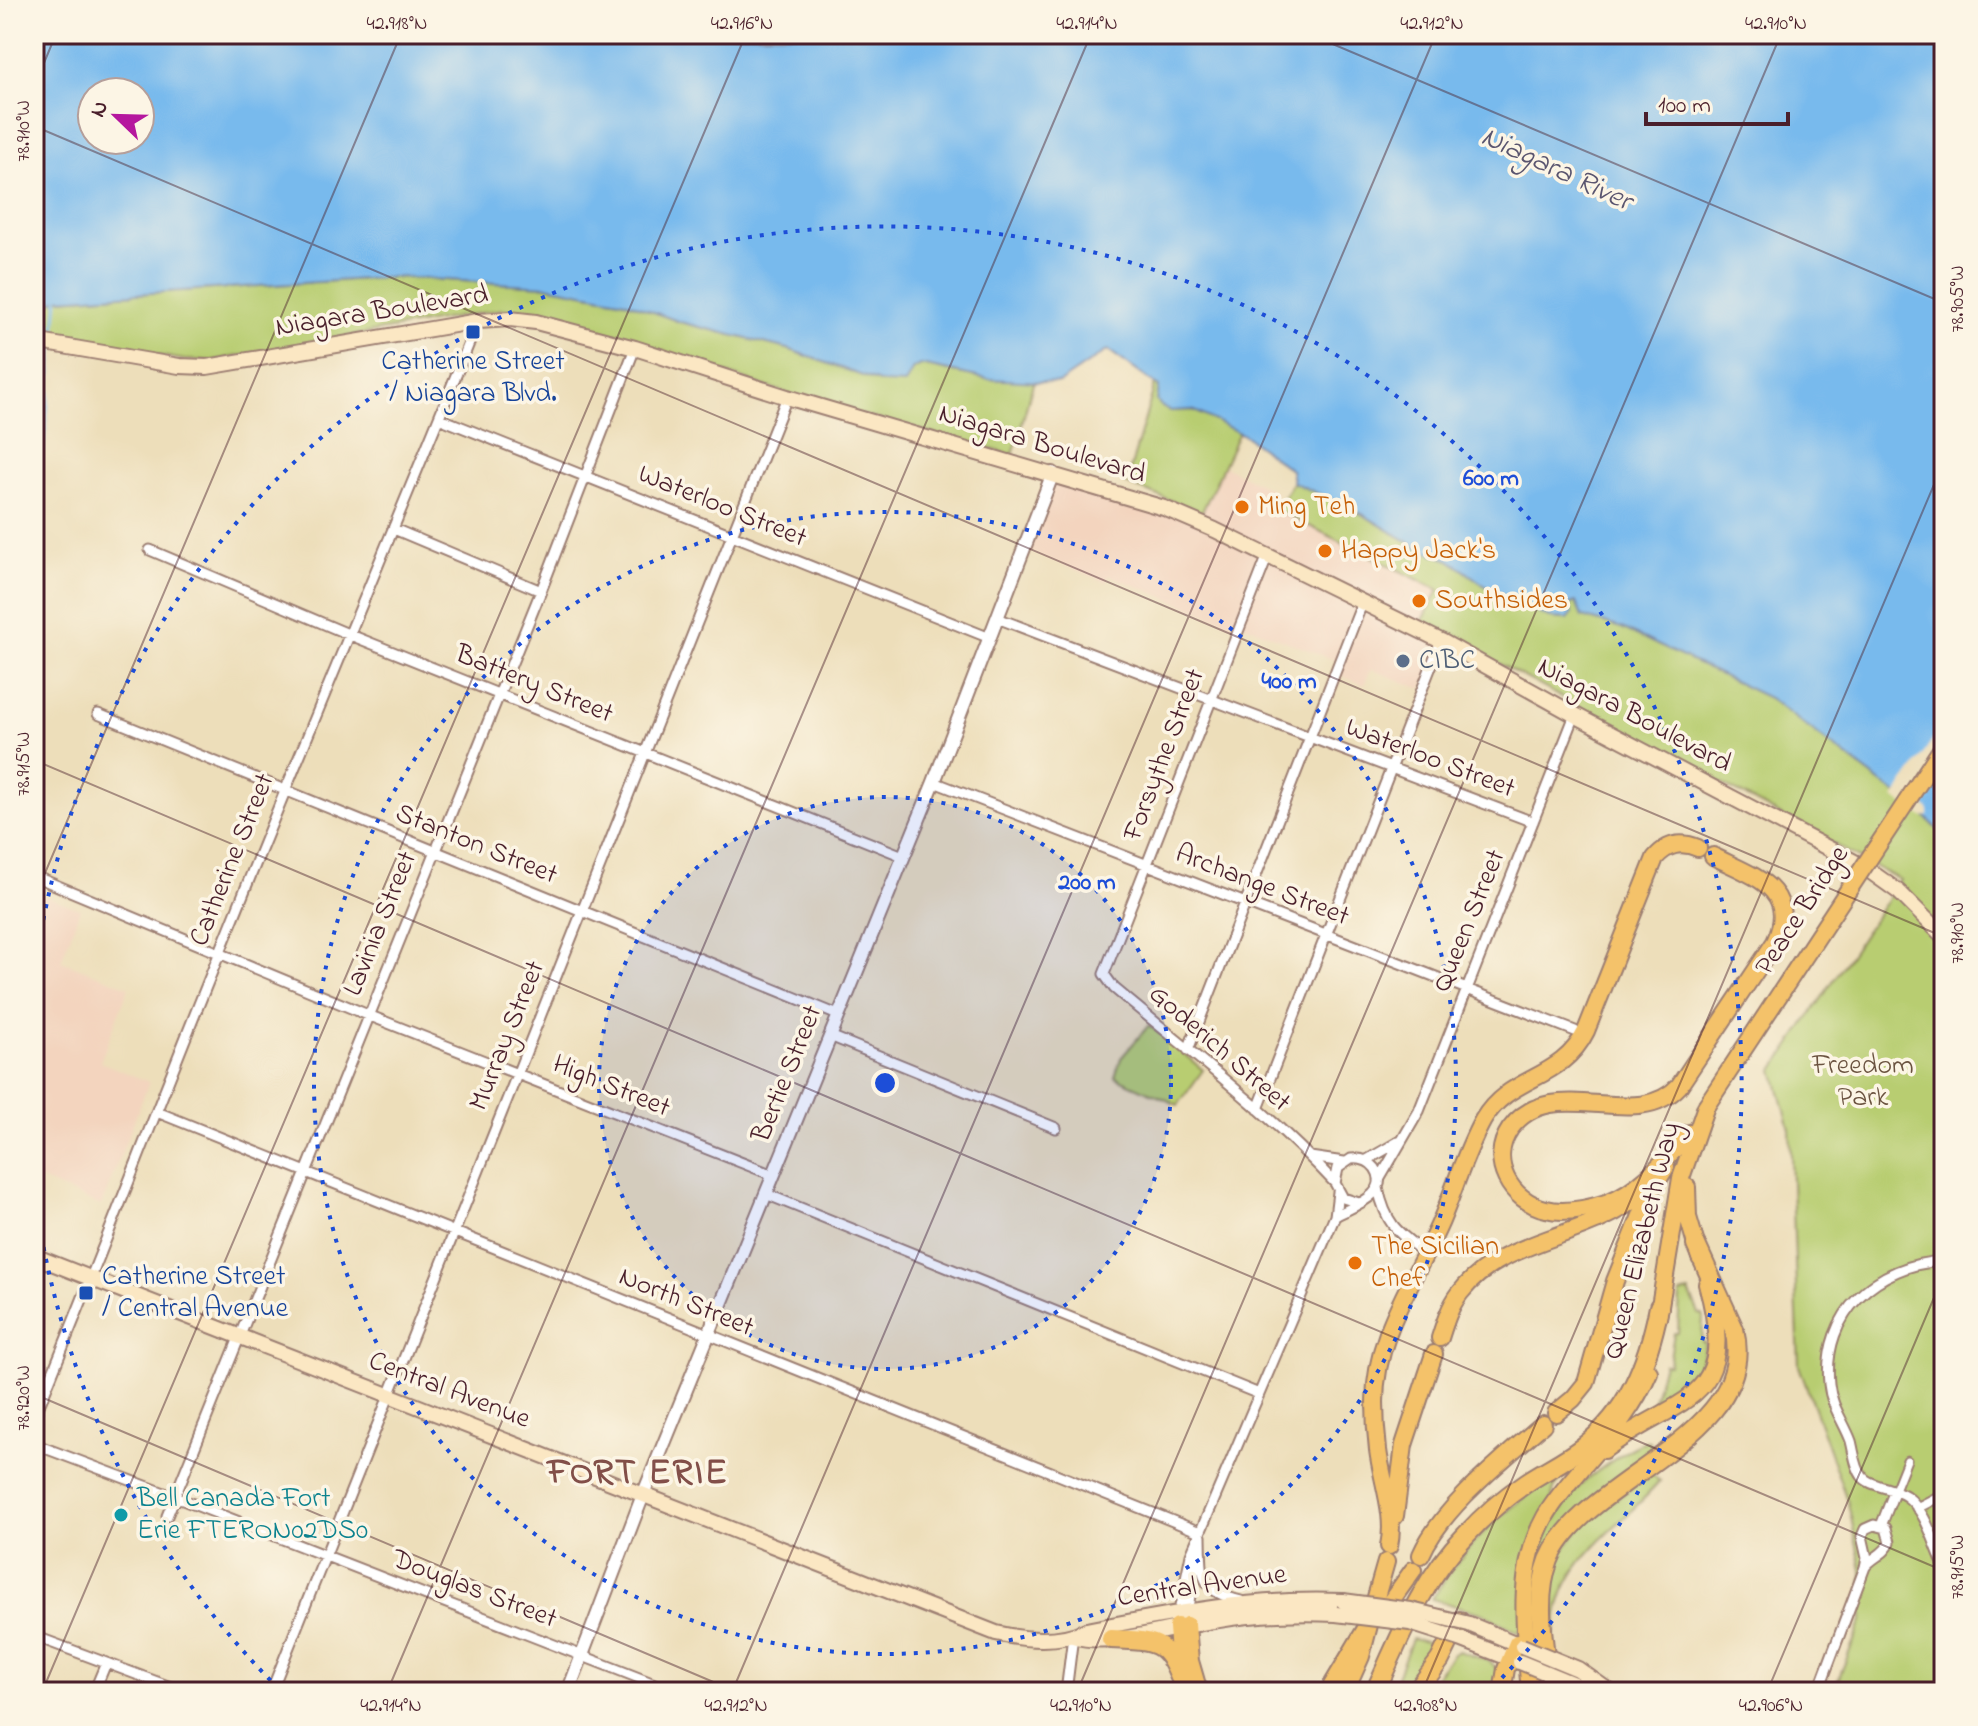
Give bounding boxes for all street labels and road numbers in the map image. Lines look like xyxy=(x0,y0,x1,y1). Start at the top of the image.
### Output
street label: Niagara Boulevard xyxy=(273,275,491,349)
street label: Niagara Boulevard xyxy=(933,394,1151,496)
street label: Waterloo Street xyxy=(631,454,813,560)
street label: Battery Street xyxy=(448,634,619,735)
street label: Niagara Boulevard xyxy=(1530,648,1739,785)
street label: Forsythe Street xyxy=(1113,663,1217,848)
street label: Waterloo Street xyxy=(1339,708,1521,810)
street label: Catherine Street xyxy=(180,767,286,953)
street label: Stanton Street xyxy=(389,794,563,896)
street label: Archange Street xyxy=(1169,834,1355,938)
street label: Peace Bridge xyxy=(1746,838,1861,984)
street label: Queen Street xyxy=(1423,844,1517,998)
street label: Lavinia Street xyxy=(333,845,429,1003)
street label: Murray Street xyxy=(459,955,557,1117)
street label: Goderich Street xyxy=(1139,975,1299,1123)
street label: Bertie Street xyxy=(742,999,834,1150)
street label: High Street xyxy=(546,1045,676,1129)
street label: Queen Elizabeth Way xyxy=(1594,1118,1692,1364)
street label: North Street xyxy=(612,1257,760,1349)
street label: Central Avenue xyxy=(362,1341,536,1441)
street label: Douglas Street xyxy=(384,1539,563,1640)
street label: Central Avenue xyxy=(1115,1555,1290,1619)

